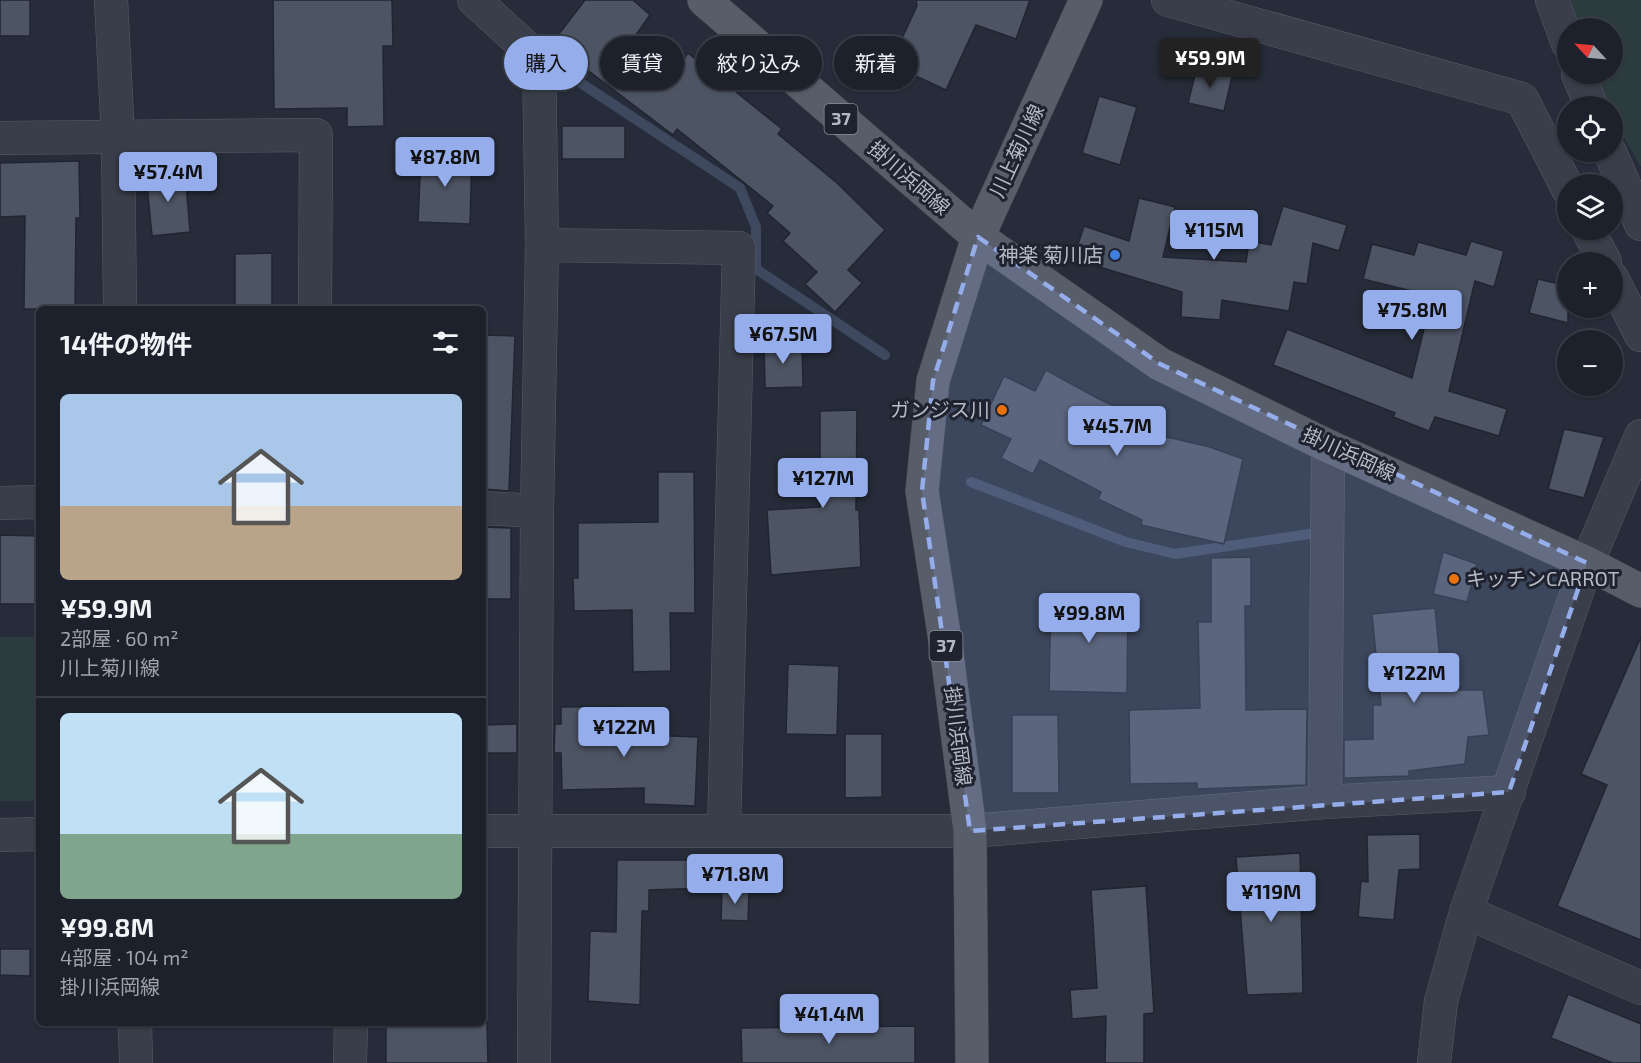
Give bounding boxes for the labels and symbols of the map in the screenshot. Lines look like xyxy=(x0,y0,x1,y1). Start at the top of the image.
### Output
north arrow xyxy=(1557,18,1623,84)
pin: ¥59.9M xyxy=(1161,38,1259,89)
street label: 川上菊川線 xyxy=(984,100,1048,201)
road number: 37 xyxy=(824,104,858,134)
street label: 掛川浜岡線 xyxy=(864,135,955,219)
pin: ¥87.8M xyxy=(396,137,494,188)
pin: ¥57.4M xyxy=(119,152,217,203)
pin: ¥115M xyxy=(1172,210,1256,261)
place label: 神楽 菊川店 xyxy=(999,242,1103,266)
marker: 神楽 菊川店 xyxy=(1108,248,1122,262)
pin: ¥75.8M xyxy=(1363,290,1461,341)
pin: ¥67.5M xyxy=(734,314,832,365)
place label: ガンジス川 xyxy=(890,397,990,421)
marker: ガンジス川 xyxy=(995,403,1009,417)
pin: ¥45.7M xyxy=(1068,406,1166,457)
street label: 掛川浜岡線 xyxy=(1299,421,1400,485)
pin: ¥127M xyxy=(781,458,865,509)
place label: キッチンCARROT xyxy=(1466,566,1620,590)
marker: キッチンCARROT xyxy=(1447,572,1461,586)
pin: ¥99.8M xyxy=(1040,593,1138,644)
road number: 37 xyxy=(930,631,962,661)
pin: ¥122M xyxy=(1372,653,1456,704)
street label: 掛川浜岡線 xyxy=(941,685,977,787)
pin: ¥122M xyxy=(582,707,666,758)
pin: ¥71.8M xyxy=(686,854,784,905)
pin: ¥119M xyxy=(1229,872,1313,923)
pin: ¥41.4M xyxy=(780,994,878,1045)

